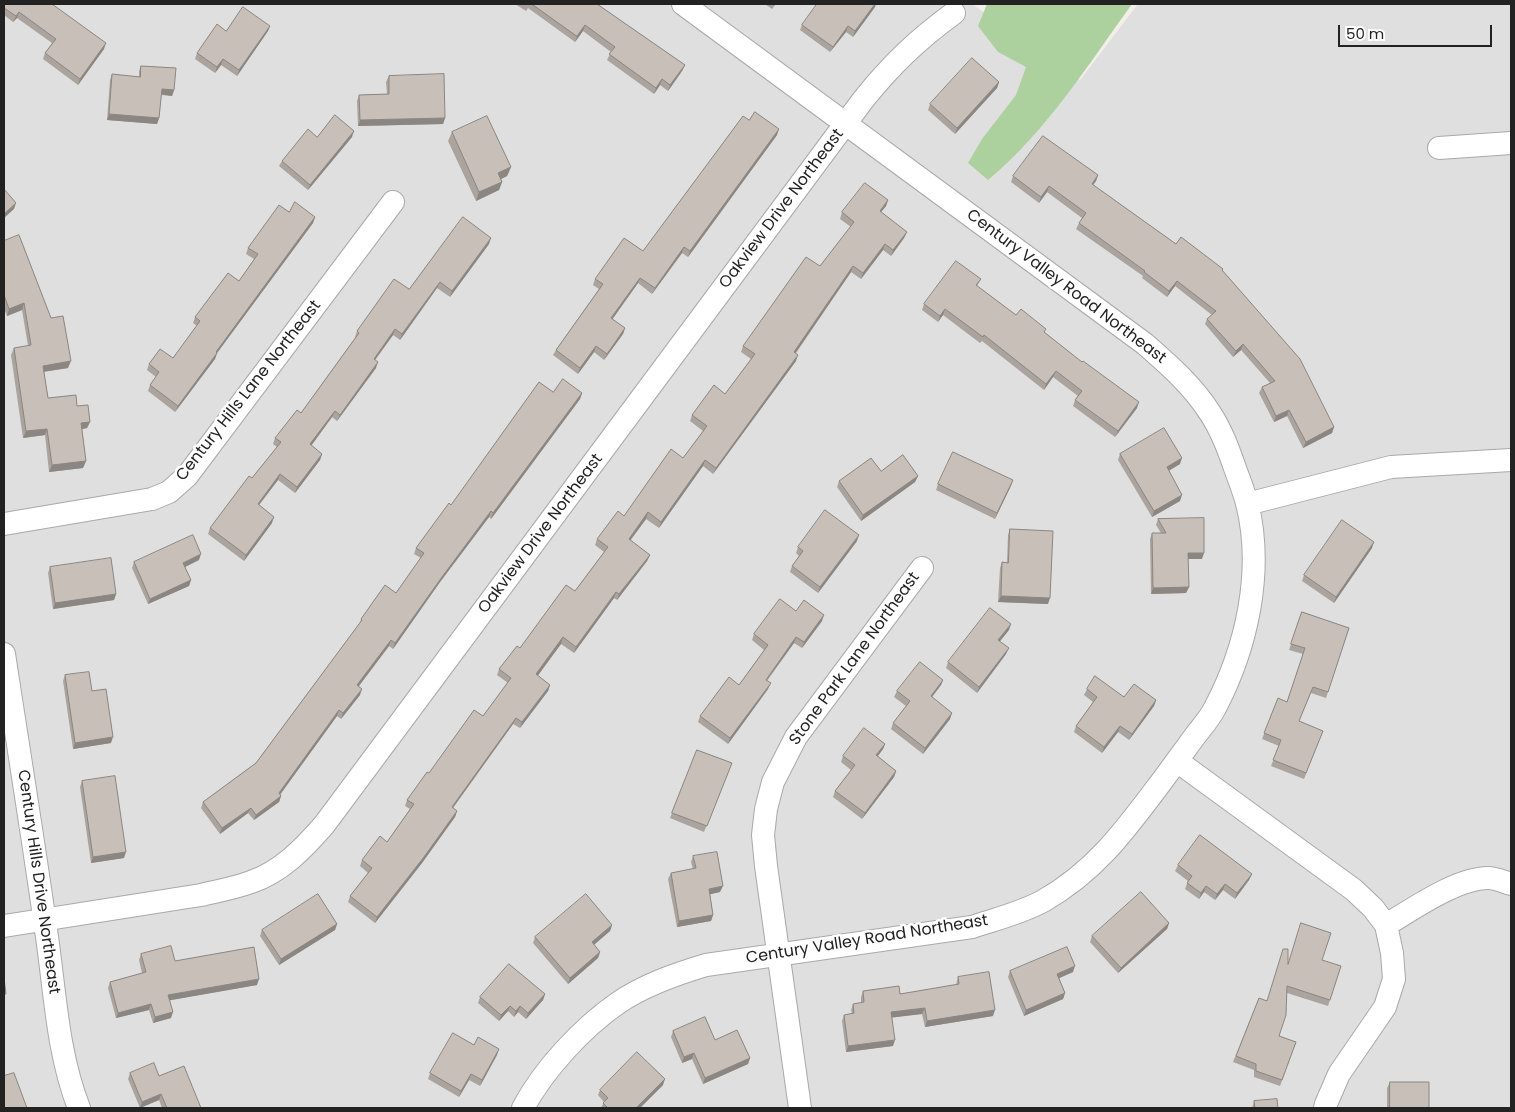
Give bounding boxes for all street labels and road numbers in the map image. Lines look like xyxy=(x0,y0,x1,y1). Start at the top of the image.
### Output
street label: Oakview Drive Northeast xyxy=(716,125,848,293)
street label: Century Valley Road Northeast xyxy=(962,206,1170,368)
street label: Century Hills Lane Northeast xyxy=(173,297,325,485)
street label: Oakview Drive Northeast xyxy=(475,450,607,618)
street label: Stone Park Lane Northeast xyxy=(786,569,924,749)
street label: Century Hills Drive Northeast xyxy=(13,769,63,995)
street label: Century Valley Road Northeast xyxy=(745,911,989,969)

